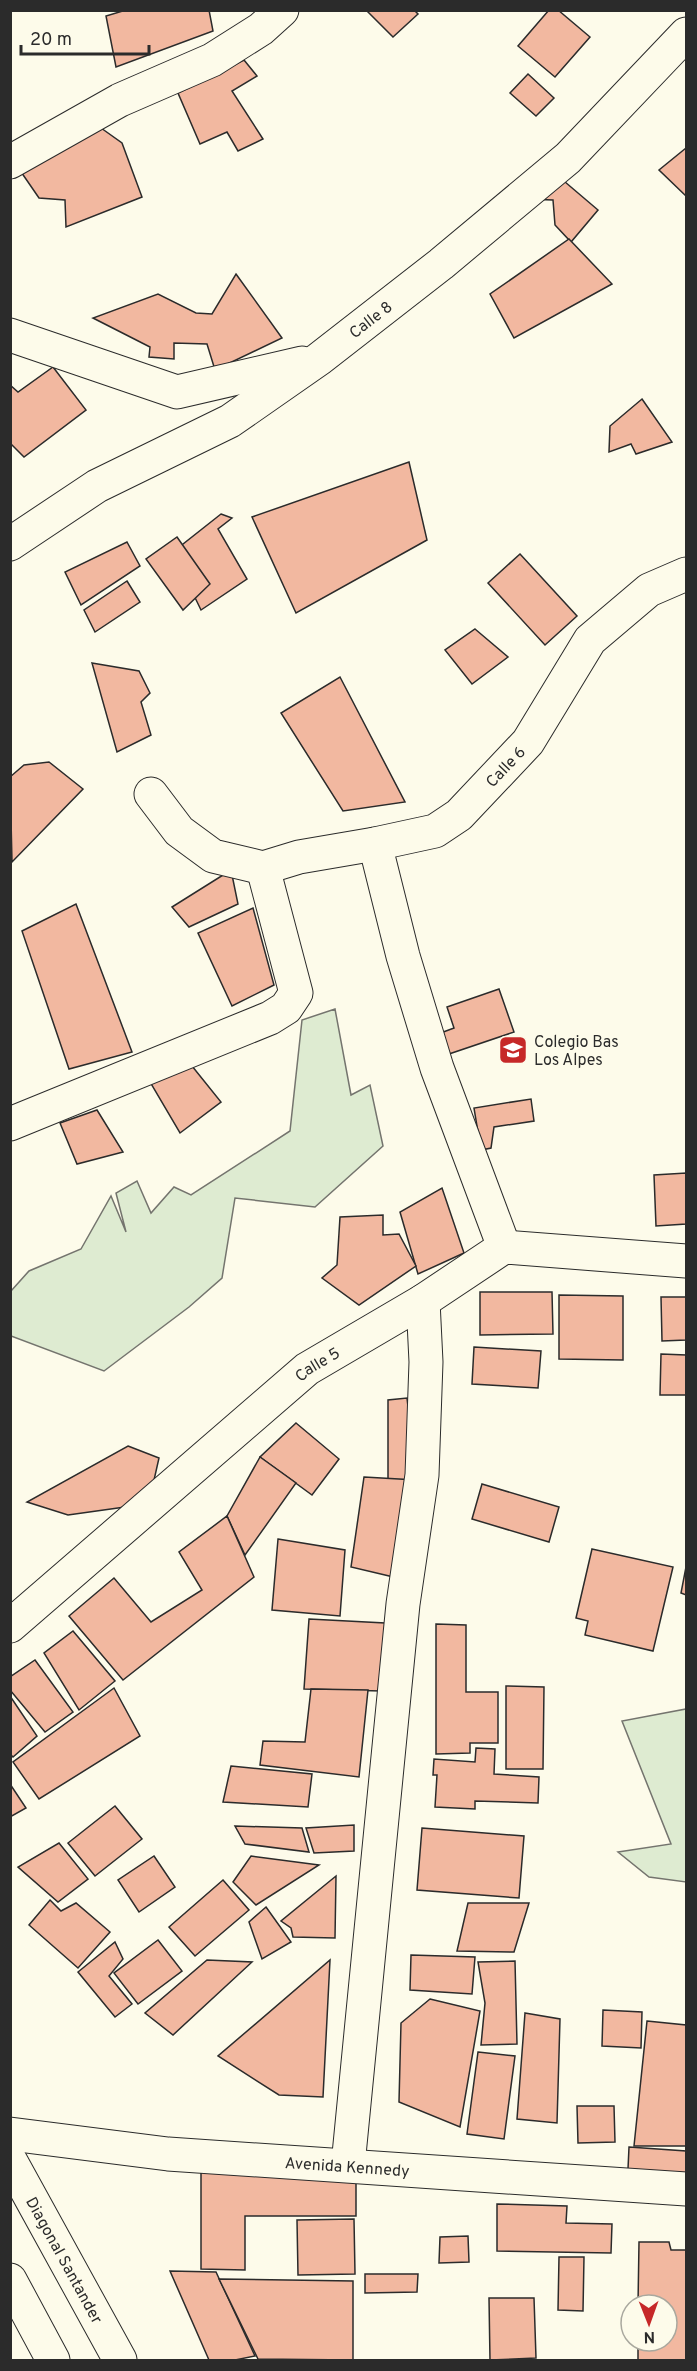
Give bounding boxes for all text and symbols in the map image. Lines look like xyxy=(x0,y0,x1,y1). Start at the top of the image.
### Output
scale bar xyxy=(21,18,148,56)
text: 20 m xyxy=(30,29,72,52)
street label: Calle 8 xyxy=(346,298,397,344)
street label: Calle 6 xyxy=(482,743,531,792)
place label: Colegio Bas Los Alpes xyxy=(534,1033,619,1071)
school or university icon: Colegio Bas Los Alpes xyxy=(497,1034,529,1066)
street label: Calle 5 xyxy=(292,1344,344,1387)
street label: Avenida Kennedy xyxy=(284,2154,410,2182)
street label: Diagonal Santander xyxy=(20,2194,106,2328)
north arrow xyxy=(619,2293,679,2353)
text: N xyxy=(643,2326,655,2346)

